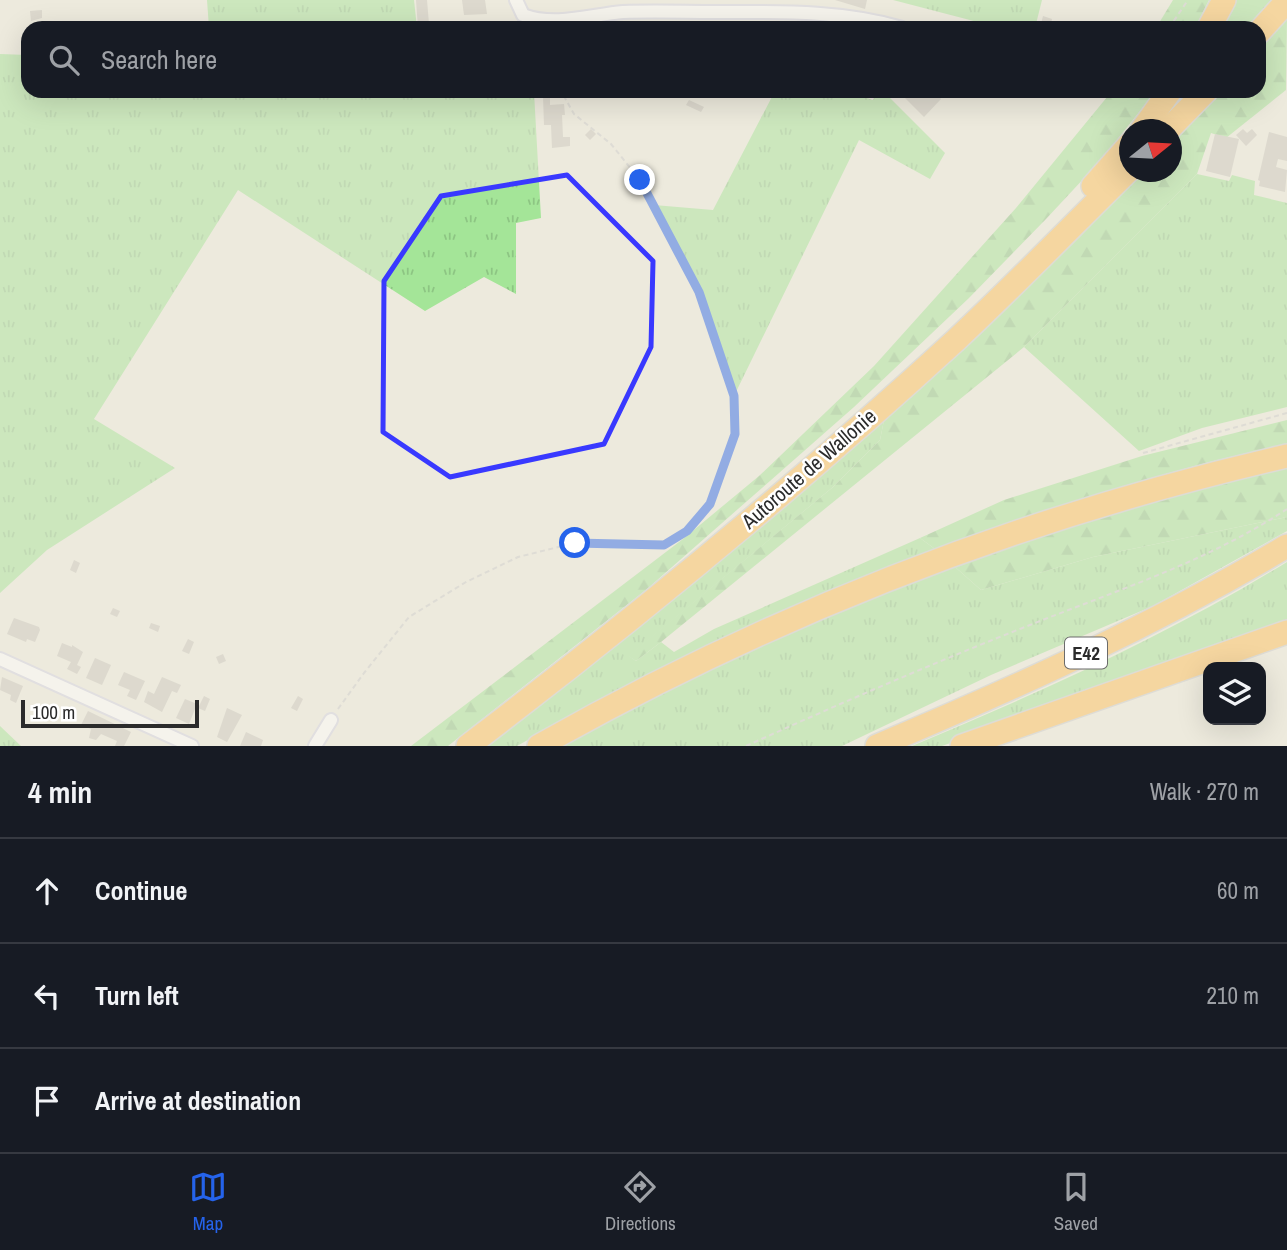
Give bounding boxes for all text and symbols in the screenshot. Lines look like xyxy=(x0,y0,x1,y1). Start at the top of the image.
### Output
search box xyxy=(21,21,1266,98)
icon: search xyxy=(45,41,83,79)
text: Search here xyxy=(101,42,217,77)
north arrow xyxy=(1119,119,1182,182)
route end xyxy=(624,164,655,195)
street label: Autoroute de Wallonie xyxy=(734,402,882,536)
route start xyxy=(559,527,590,558)
road number: E42 xyxy=(1065,638,1107,668)
map controls xyxy=(1203,662,1266,725)
button: layers xyxy=(1203,662,1266,725)
scale bar xyxy=(21,697,200,729)
text: 100 m xyxy=(32,699,75,725)
text: 4 min xyxy=(28,772,92,812)
text: Walk · 270 m xyxy=(1150,776,1259,807)
icon: ahead xyxy=(28,872,66,910)
text: Continue xyxy=(95,873,187,908)
text: 60 m xyxy=(1217,875,1259,906)
icon: left xyxy=(28,977,66,1015)
text: Turn left xyxy=(95,978,179,1013)
text: 210 m xyxy=(1207,980,1259,1011)
icon: arrive xyxy=(28,1082,66,1120)
text: Arrive at destination xyxy=(95,1083,301,1118)
tab: Map xyxy=(189,1168,227,1236)
tab: Directions xyxy=(605,1168,676,1236)
tab: Saved xyxy=(1054,1168,1098,1236)

